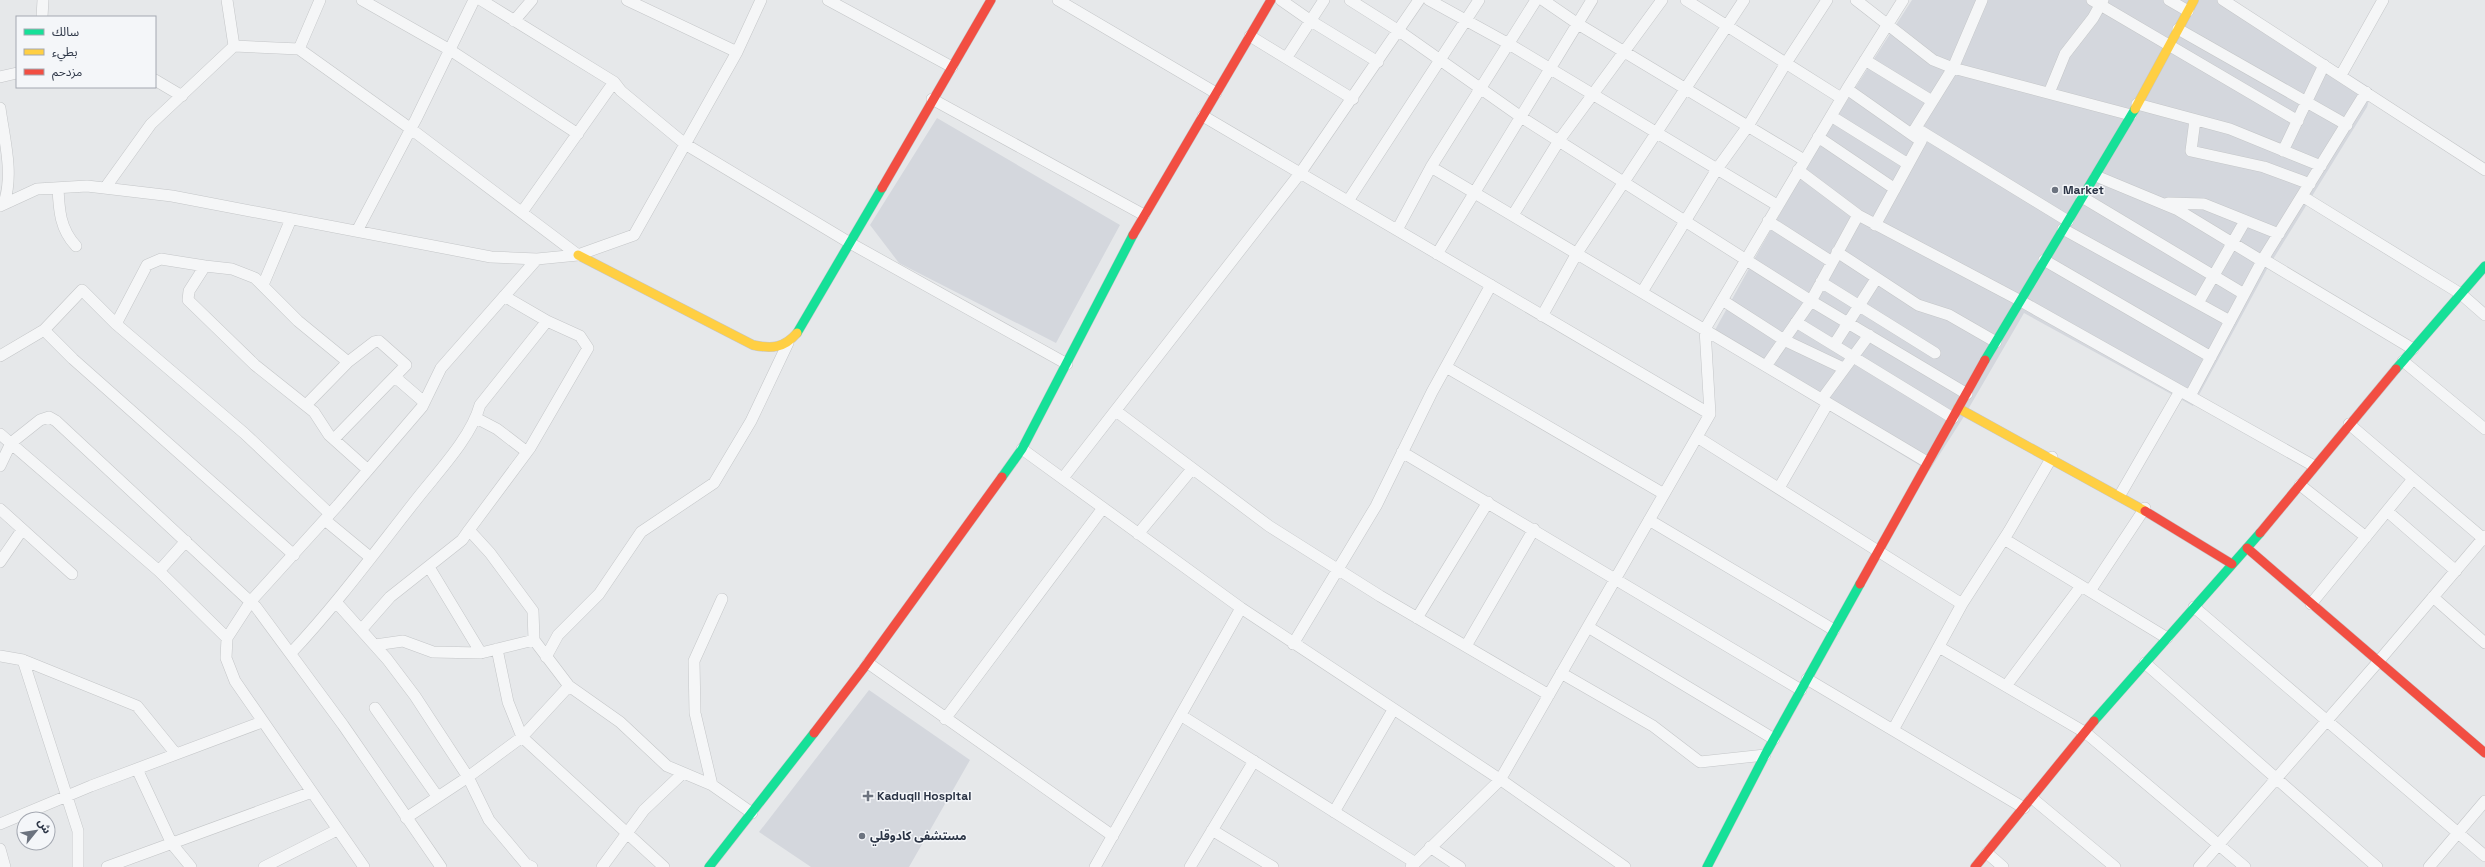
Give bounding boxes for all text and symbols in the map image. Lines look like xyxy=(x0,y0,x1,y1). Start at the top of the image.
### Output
legend xyxy=(16,16,156,88)
text: سالك xyxy=(52,24,79,40)
text: بطيء xyxy=(52,44,78,62)
text: مزدحم xyxy=(52,64,82,81)
place label: Market xyxy=(2063,182,2104,198)
marker: Market xyxy=(2050,185,2060,195)
place label: Kaduqli Hospital xyxy=(877,788,971,804)
marker: Kaduqli Hospital xyxy=(862,790,874,802)
north arrow xyxy=(16,811,56,851)
text: ش xyxy=(35,816,54,836)
place label: مستشفى كادوقلي xyxy=(870,828,967,846)
marker: مستشفى كادوقلي xyxy=(857,831,867,841)

